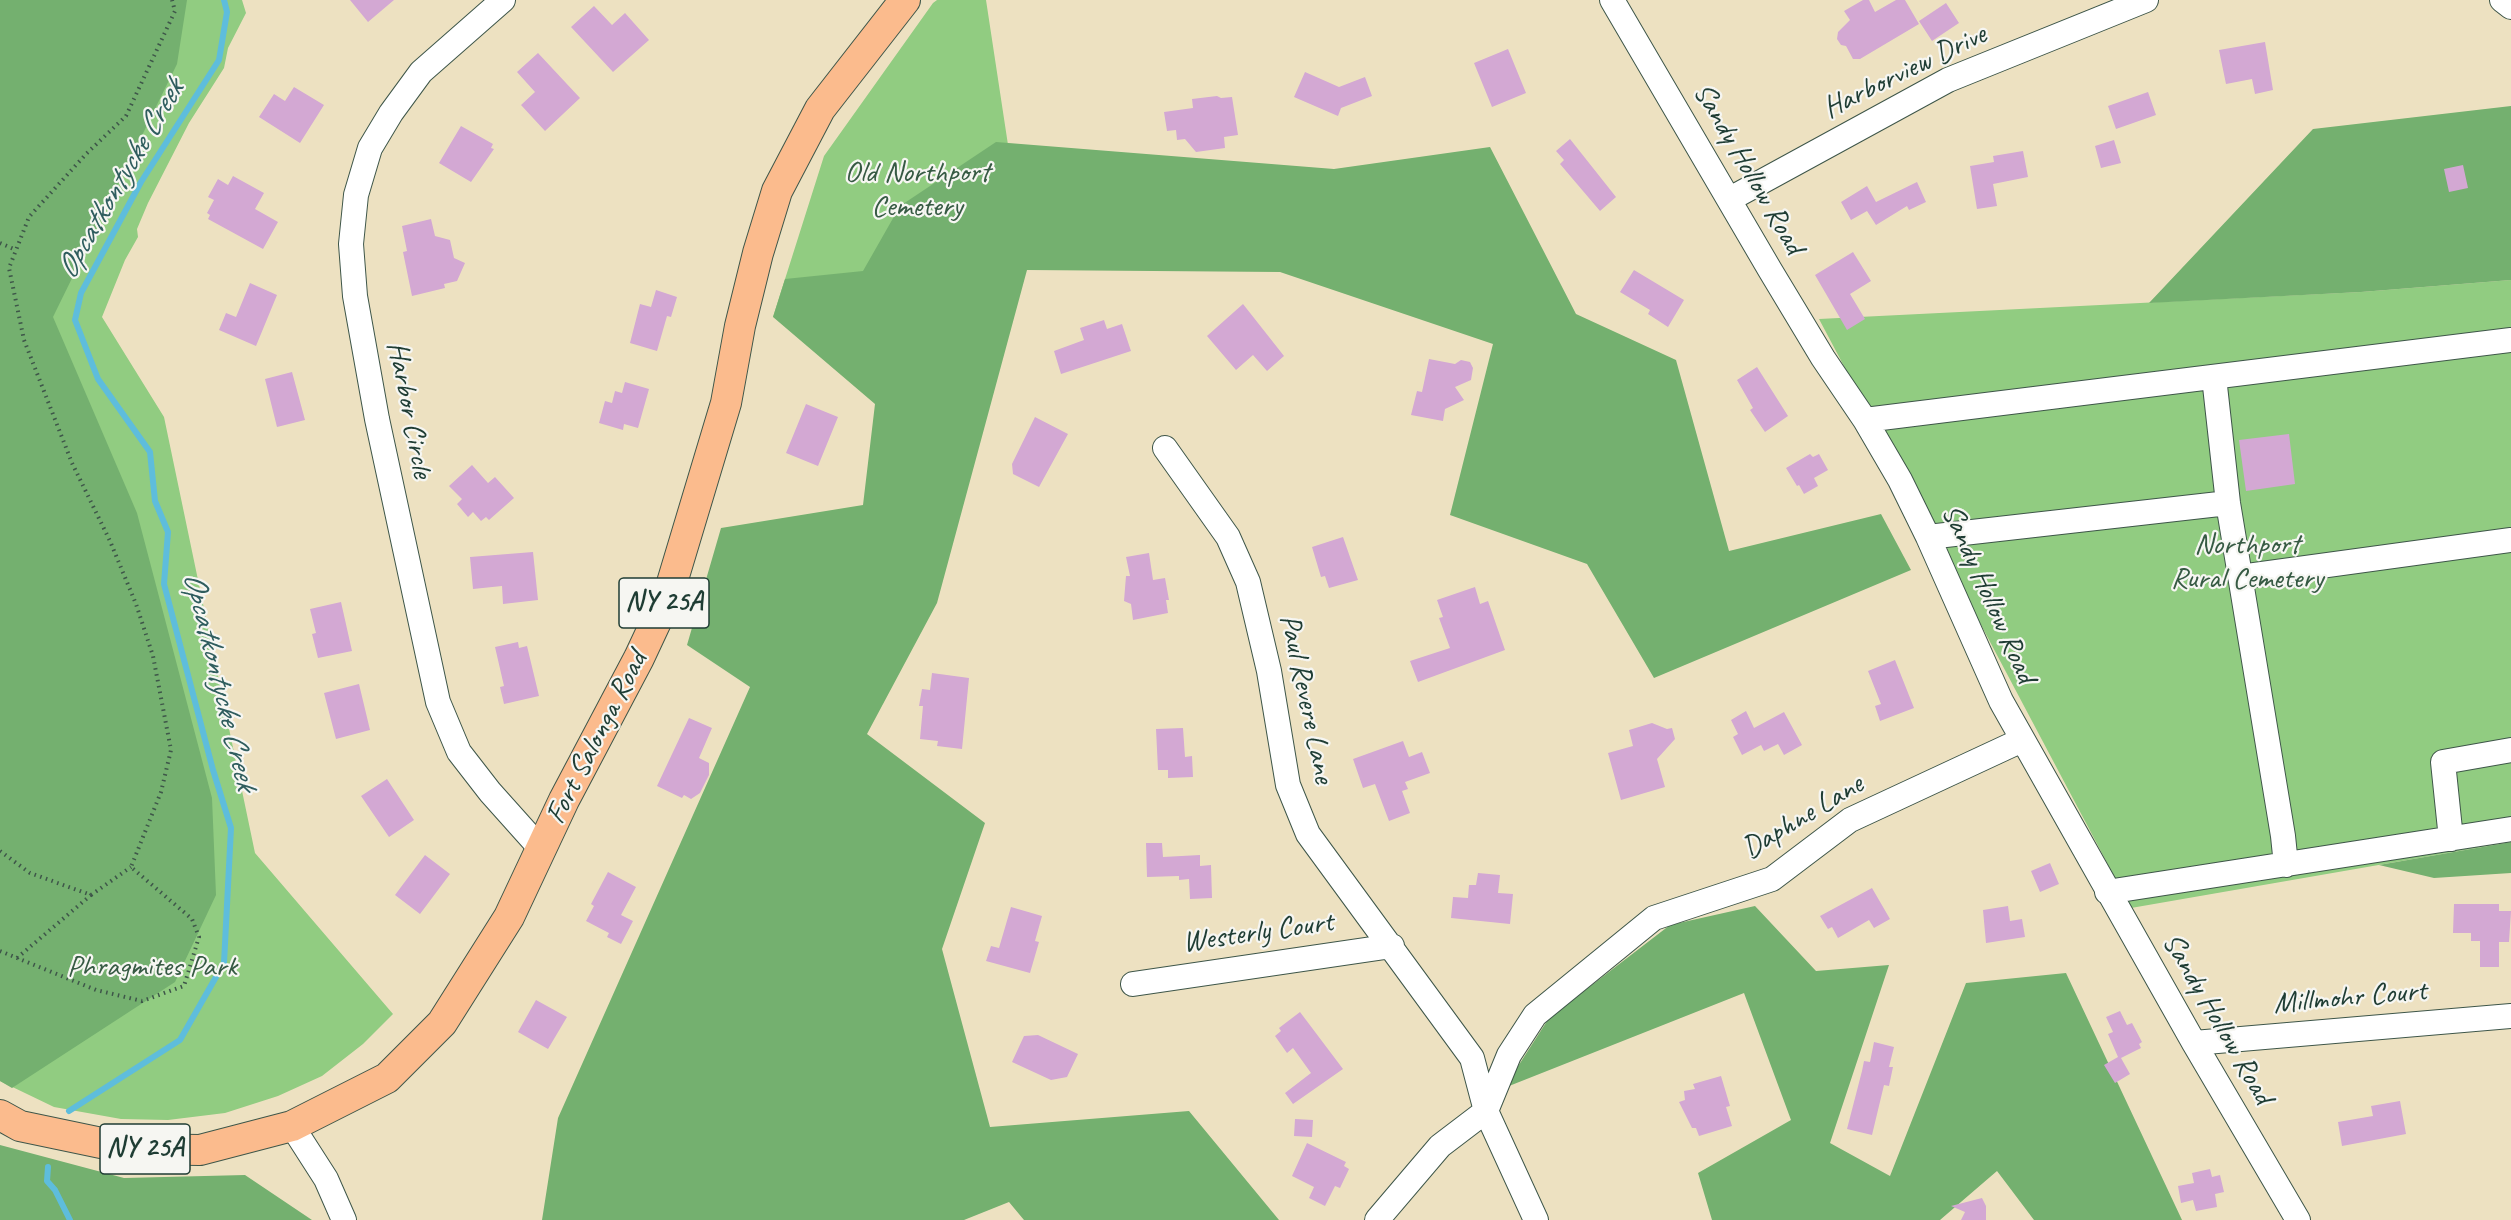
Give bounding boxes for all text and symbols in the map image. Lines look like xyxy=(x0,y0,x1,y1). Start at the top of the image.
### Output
street label: Harborview Drive xyxy=(1817,17,1993,127)
water label: Opcatkontycke Creek xyxy=(49,74,193,286)
street label: Sandy Hollow Road xyxy=(1685,77,1811,261)
park label: Old Northport Cemetery xyxy=(844,155,990,225)
street label: Harbor Circle xyxy=(378,339,440,481)
street label: Sandy Hollow Road xyxy=(1933,499,2043,689)
park label: Northport Rural Cemetery xyxy=(2171,527,2323,598)
water label: Opcatkontycke Creek xyxy=(173,568,265,794)
road number: NY 25A xyxy=(619,578,709,628)
street label: Paul Revere Lane xyxy=(1271,611,1341,787)
street label: Fort Salonga Road xyxy=(538,646,656,830)
street label: Daphne Lane xyxy=(1736,767,1870,867)
street label: Westerly Court xyxy=(1180,905,1336,961)
street label: Sandy Hollow Road xyxy=(2154,927,2280,1111)
park label: Phragmites Park xyxy=(67,949,237,985)
street label: Millmohr Court xyxy=(2272,973,2428,1023)
road number: NY 25A xyxy=(100,1124,190,1174)

